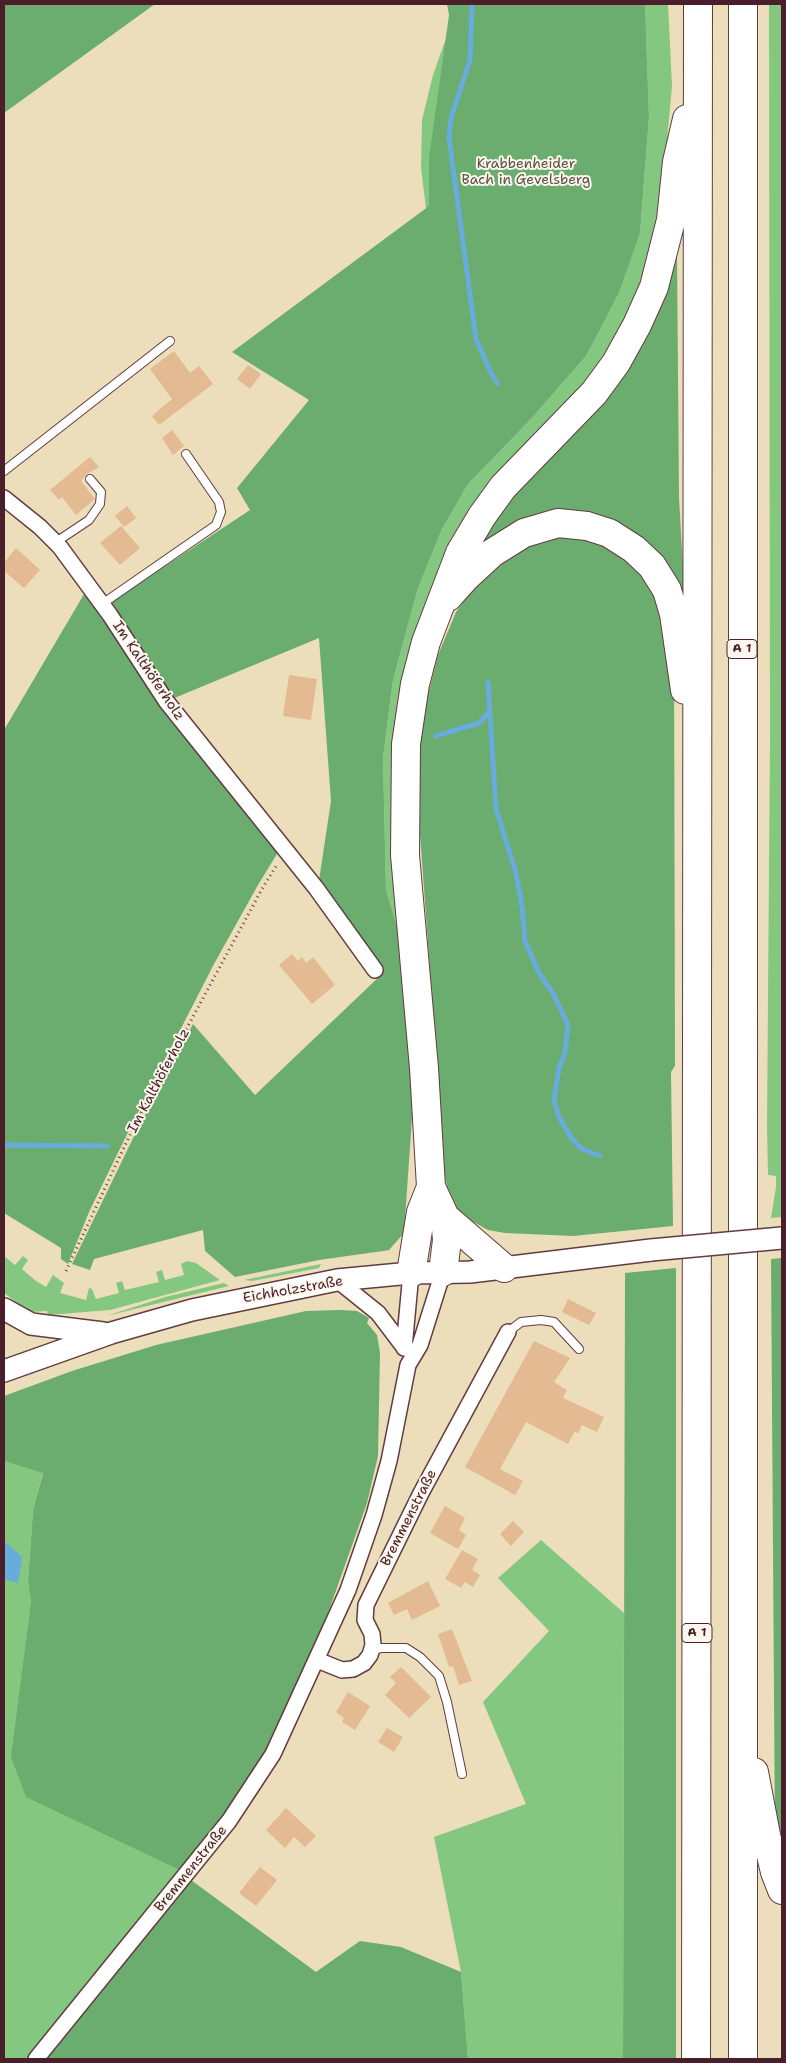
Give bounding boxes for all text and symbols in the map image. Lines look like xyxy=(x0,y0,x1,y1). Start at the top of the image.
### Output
park label: Krabbenheider Bach in Gevelsberg xyxy=(462,156,590,188)
street label: Im Kalthöferholz xyxy=(109,618,187,724)
road number: A 1 xyxy=(727,640,757,659)
street label: Im Kalthöferholz xyxy=(124,1026,194,1136)
street label: Eichholzstraße xyxy=(242,1273,344,1307)
street label: Bremmenstraße xyxy=(377,1467,441,1569)
road number: A 1 xyxy=(682,1624,712,1642)
street label: Bremmenstraße xyxy=(151,1822,231,1916)

